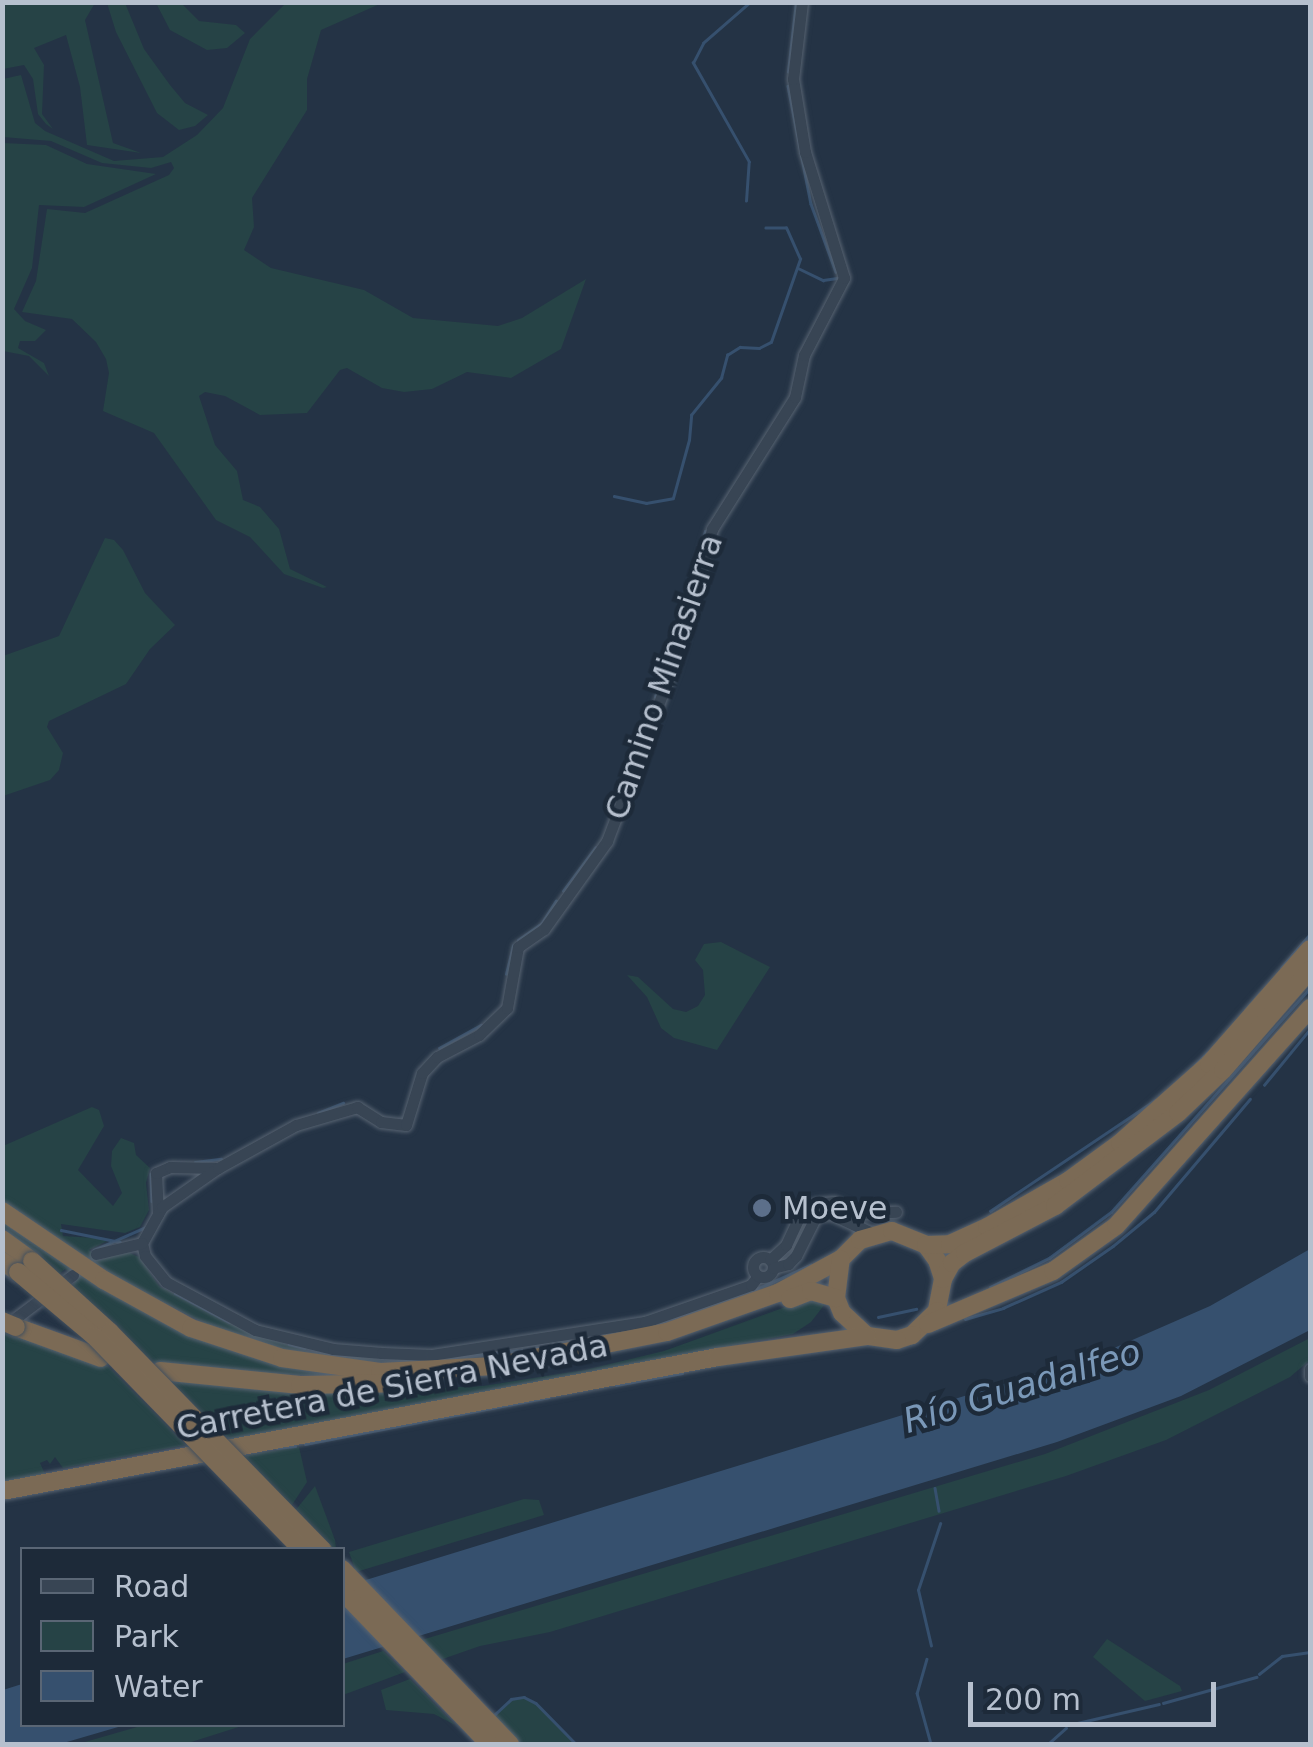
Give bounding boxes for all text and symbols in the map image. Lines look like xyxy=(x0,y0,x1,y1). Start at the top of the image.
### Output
street label: Camino Minasierra xyxy=(597,529,731,825)
place label: Moeve xyxy=(782,1189,888,1227)
marker: Moeve xyxy=(751,1197,773,1219)
street label: Carretera de Sierra Nevada xyxy=(173,1326,611,1448)
water label: Río Guadalfeo xyxy=(898,1330,1146,1442)
legend xyxy=(20,1547,345,1727)
text: Road xyxy=(114,1569,189,1604)
text: Park xyxy=(114,1619,179,1654)
scale bar xyxy=(973,1662,1220,1724)
text: Water xyxy=(114,1669,203,1704)
text: 200 m xyxy=(985,1682,1081,1717)

